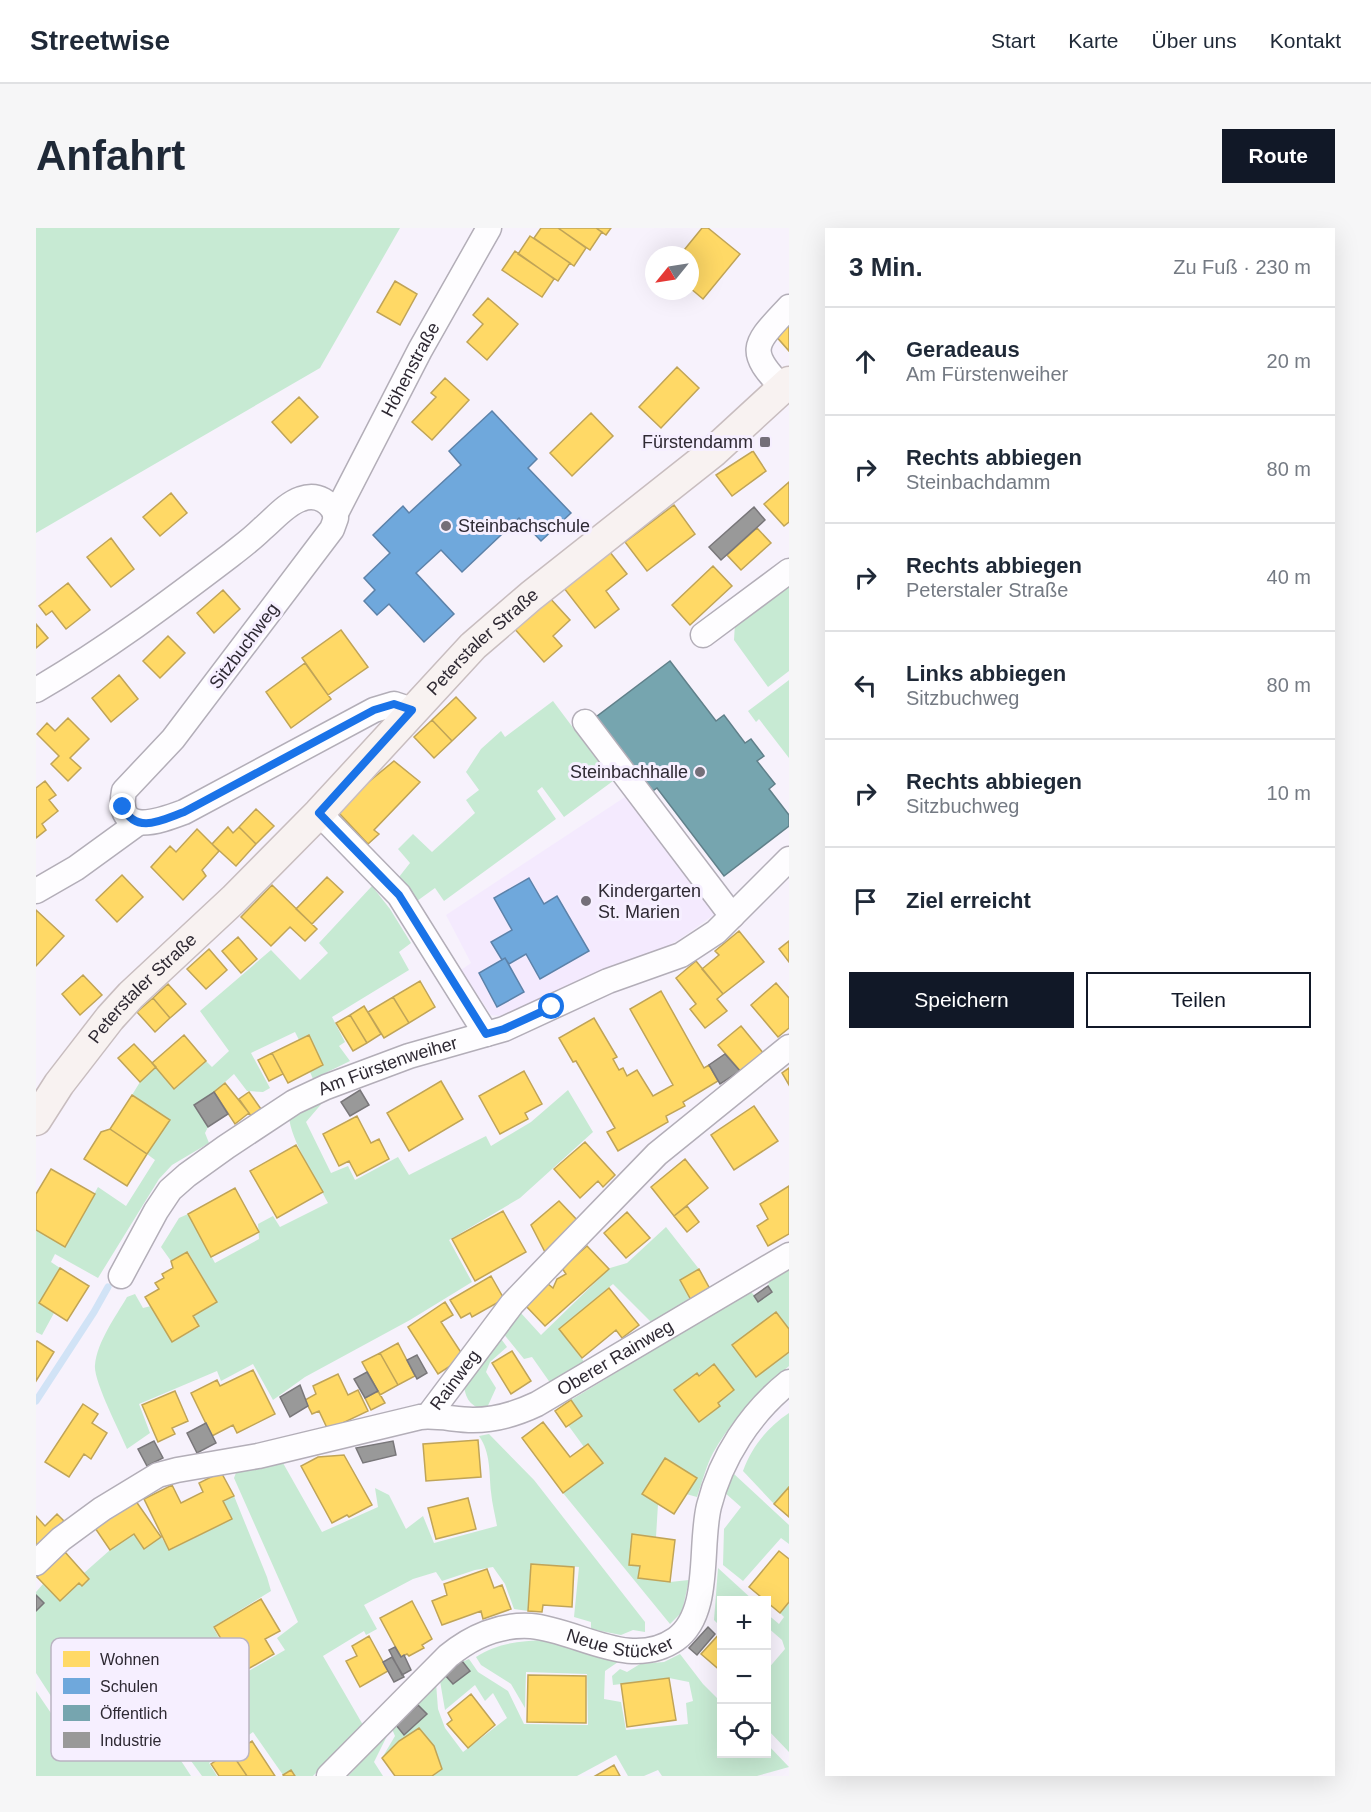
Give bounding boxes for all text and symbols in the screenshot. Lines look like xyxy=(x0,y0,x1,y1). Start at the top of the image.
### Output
text: Streetwise xyxy=(30,25,170,56)
text: Start xyxy=(991,29,1035,52)
text: Karte xyxy=(1068,29,1119,52)
text: Über uns xyxy=(1152,29,1237,52)
text: Kontakt xyxy=(1270,29,1341,52)
button: Route xyxy=(1222,129,1335,183)
text: Anfahrt xyxy=(36,132,185,179)
north arrow xyxy=(645,246,699,300)
text: 3 Min. xyxy=(849,252,923,282)
text: Zu Fuß · 230 m xyxy=(1173,256,1311,278)
street label: Höhenstraße xyxy=(377,319,444,420)
text: Geradeaus xyxy=(906,337,1020,362)
icon: ahead xyxy=(849,345,882,378)
text: 20 m xyxy=(1267,350,1311,372)
text: Am Fürstenweiher xyxy=(906,363,1068,385)
place label: Fürstendamm xyxy=(642,432,753,452)
marker: Fürstendamm xyxy=(758,435,772,449)
text: Rechts abbiegen xyxy=(906,445,1082,470)
icon: right xyxy=(849,453,882,486)
text: 80 m xyxy=(1267,458,1311,480)
text: Steinbachdamm xyxy=(906,471,1051,493)
place label: Steinbachschule xyxy=(458,516,590,536)
marker: Steinbachschule xyxy=(439,519,453,533)
text: Rechts abbiegen xyxy=(906,553,1082,578)
icon: right xyxy=(849,561,882,594)
text: 40 m xyxy=(1267,566,1311,588)
text: Peterstaler Straße xyxy=(906,579,1068,601)
street label: Peterstaler Straße xyxy=(423,584,542,699)
street label: Sitzbuchweg xyxy=(205,599,283,693)
text: Links abbiegen xyxy=(906,661,1066,686)
icon: left xyxy=(849,669,882,702)
text: 80 m xyxy=(1267,674,1311,696)
text: Sitzbuchweg xyxy=(906,687,1019,709)
place label: Steinbachhalle xyxy=(570,762,688,782)
marker: Steinbachhalle xyxy=(693,765,707,779)
text: Rechts abbiegen xyxy=(906,769,1082,794)
icon: right xyxy=(849,777,882,810)
text: 10 m xyxy=(1267,782,1311,804)
route end xyxy=(109,793,135,819)
text: Sitzbuchweg xyxy=(906,795,1019,817)
place label: Kindergarten St. Marien xyxy=(598,881,701,922)
icon: arrive xyxy=(849,885,882,918)
text: Ziel erreicht xyxy=(906,888,1031,913)
marker: Kindergarten St. Marien xyxy=(579,894,593,908)
street label: Peterstaler Straße xyxy=(84,929,201,1047)
button: Speichern xyxy=(849,972,1074,1028)
button: Teilen xyxy=(1086,972,1311,1028)
route start xyxy=(538,993,564,1019)
street label: Am Fürstenweiher xyxy=(315,1033,460,1099)
street label: Oberer Rainweg xyxy=(554,1316,677,1400)
street label: Rainweg xyxy=(426,1346,484,1414)
map controls xyxy=(717,1596,771,1758)
button: + xyxy=(717,1596,771,1650)
street label: Neue Stücker xyxy=(564,1625,677,1661)
legend xyxy=(51,1638,249,1761)
button: − xyxy=(717,1650,771,1704)
text: Wohnen xyxy=(100,1651,159,1668)
text: Schulen xyxy=(100,1678,158,1695)
button: locate xyxy=(717,1704,771,1758)
text: Öffentlich xyxy=(100,1705,167,1722)
text: Industrie xyxy=(100,1732,161,1749)

